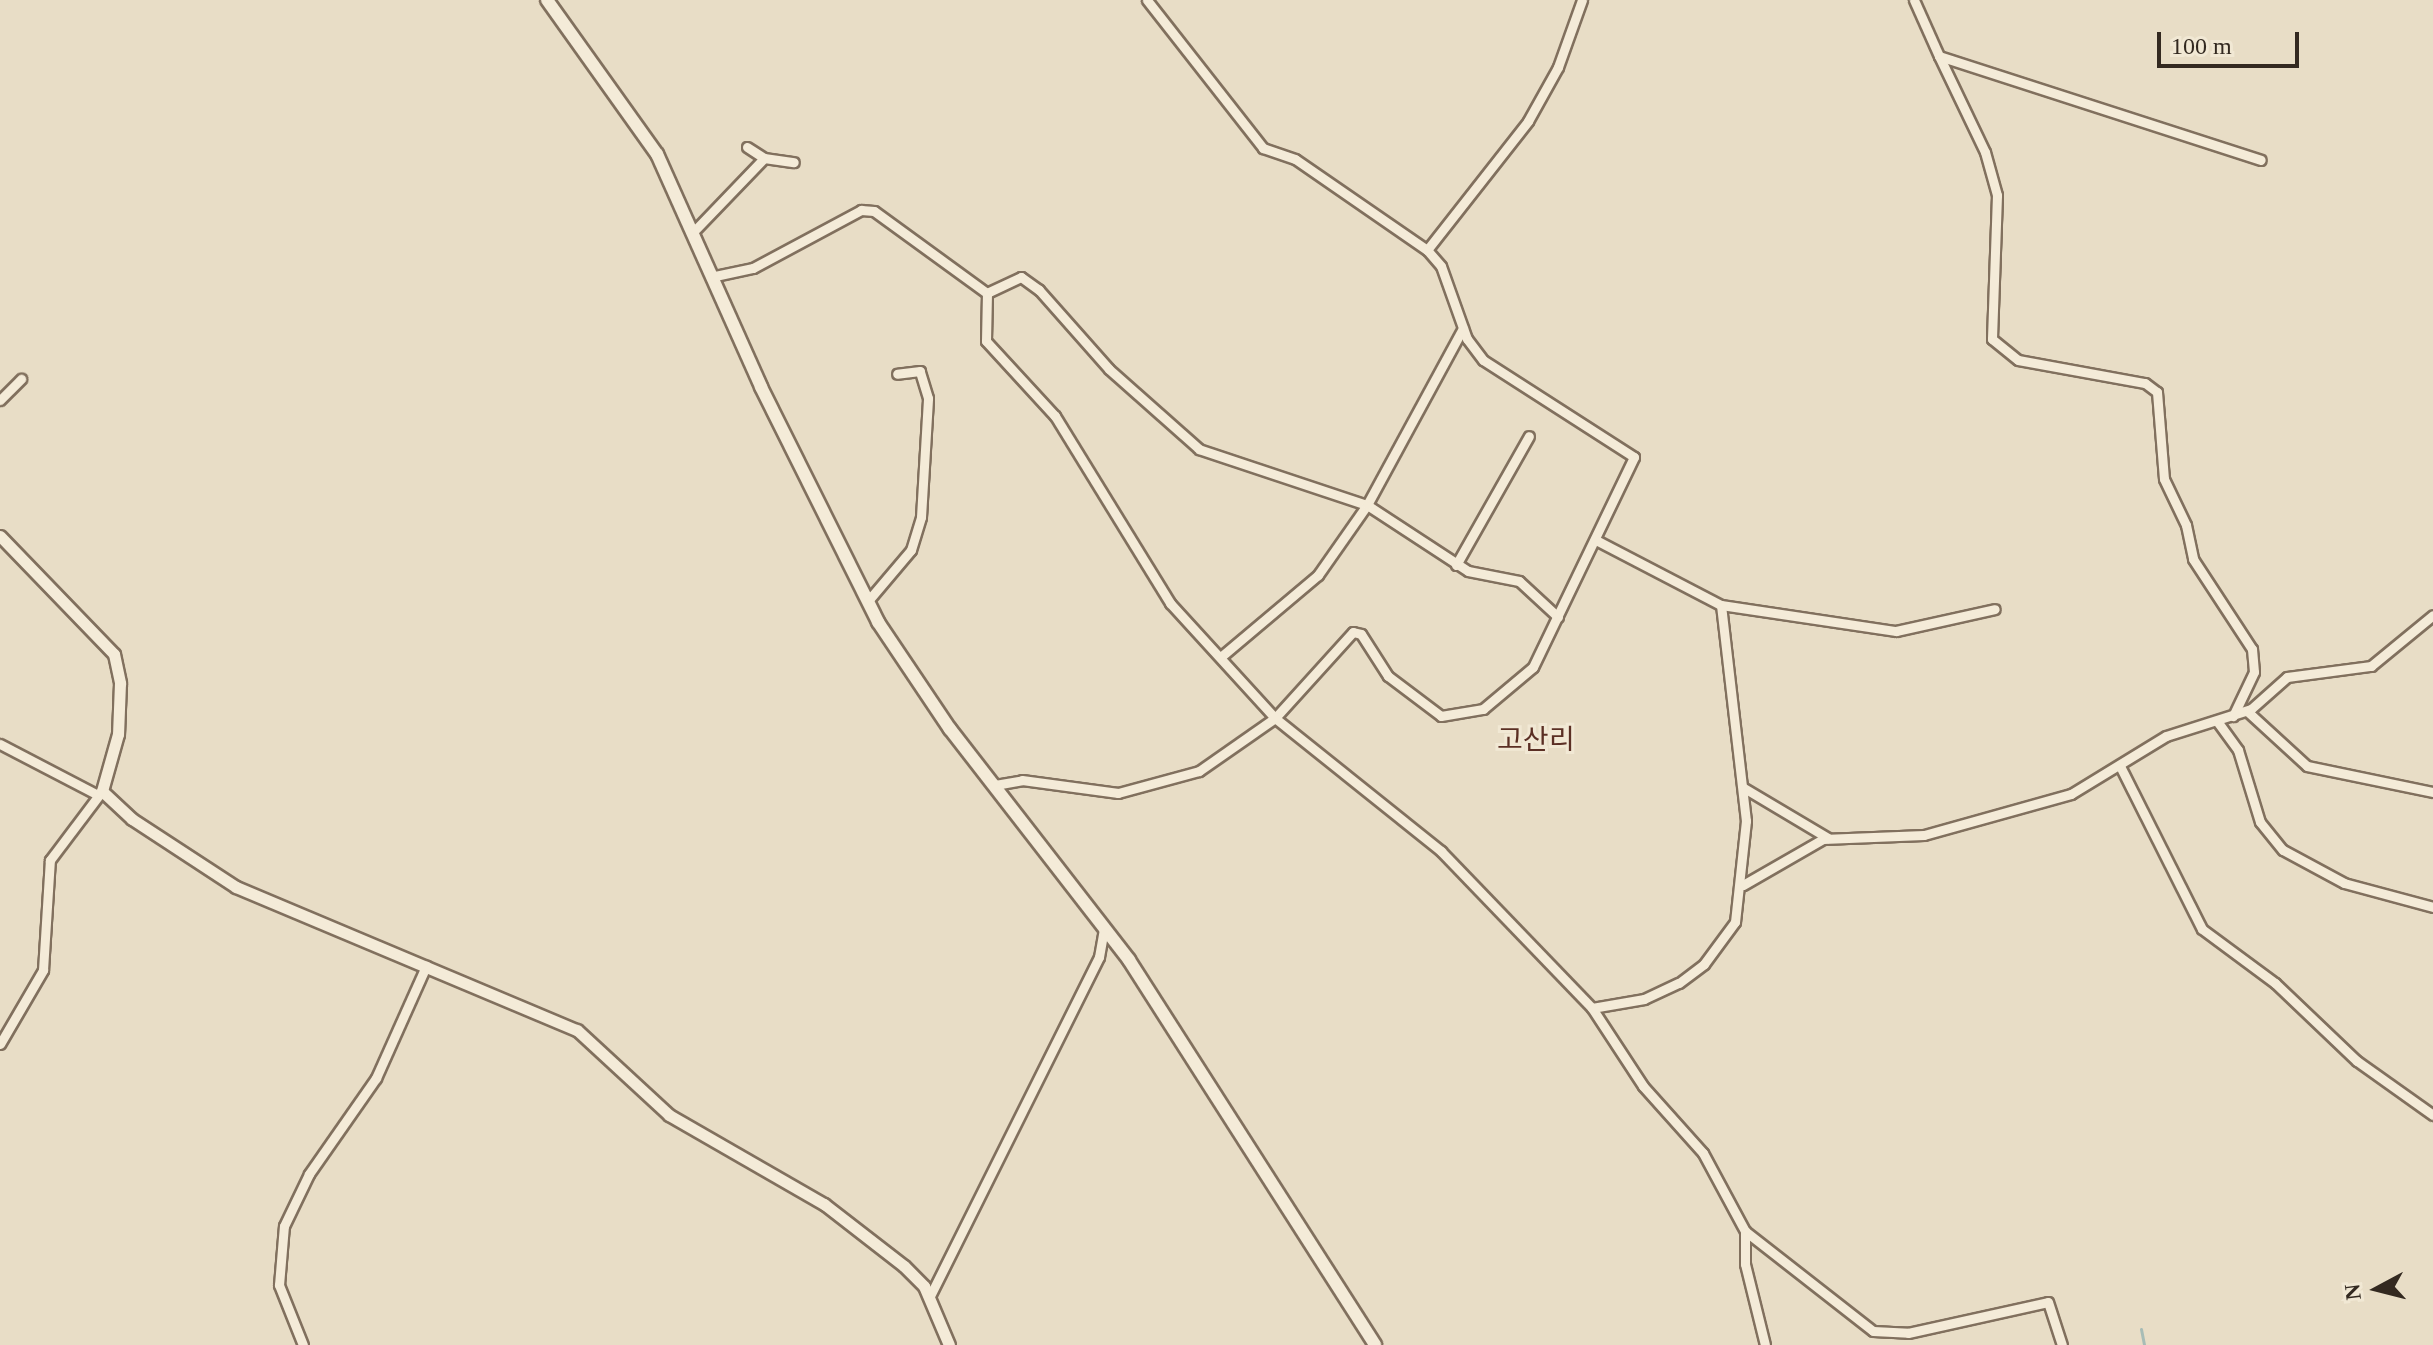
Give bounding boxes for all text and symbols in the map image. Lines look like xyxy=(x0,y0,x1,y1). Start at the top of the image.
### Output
scale bar xyxy=(2161,16,2303,66)
text: 100 m xyxy=(2171,33,2232,59)
district label: 고산리 xyxy=(1497,723,1575,757)
north arrow xyxy=(2337,1249,2417,1329)
text: N xyxy=(2339,1283,2366,1301)

